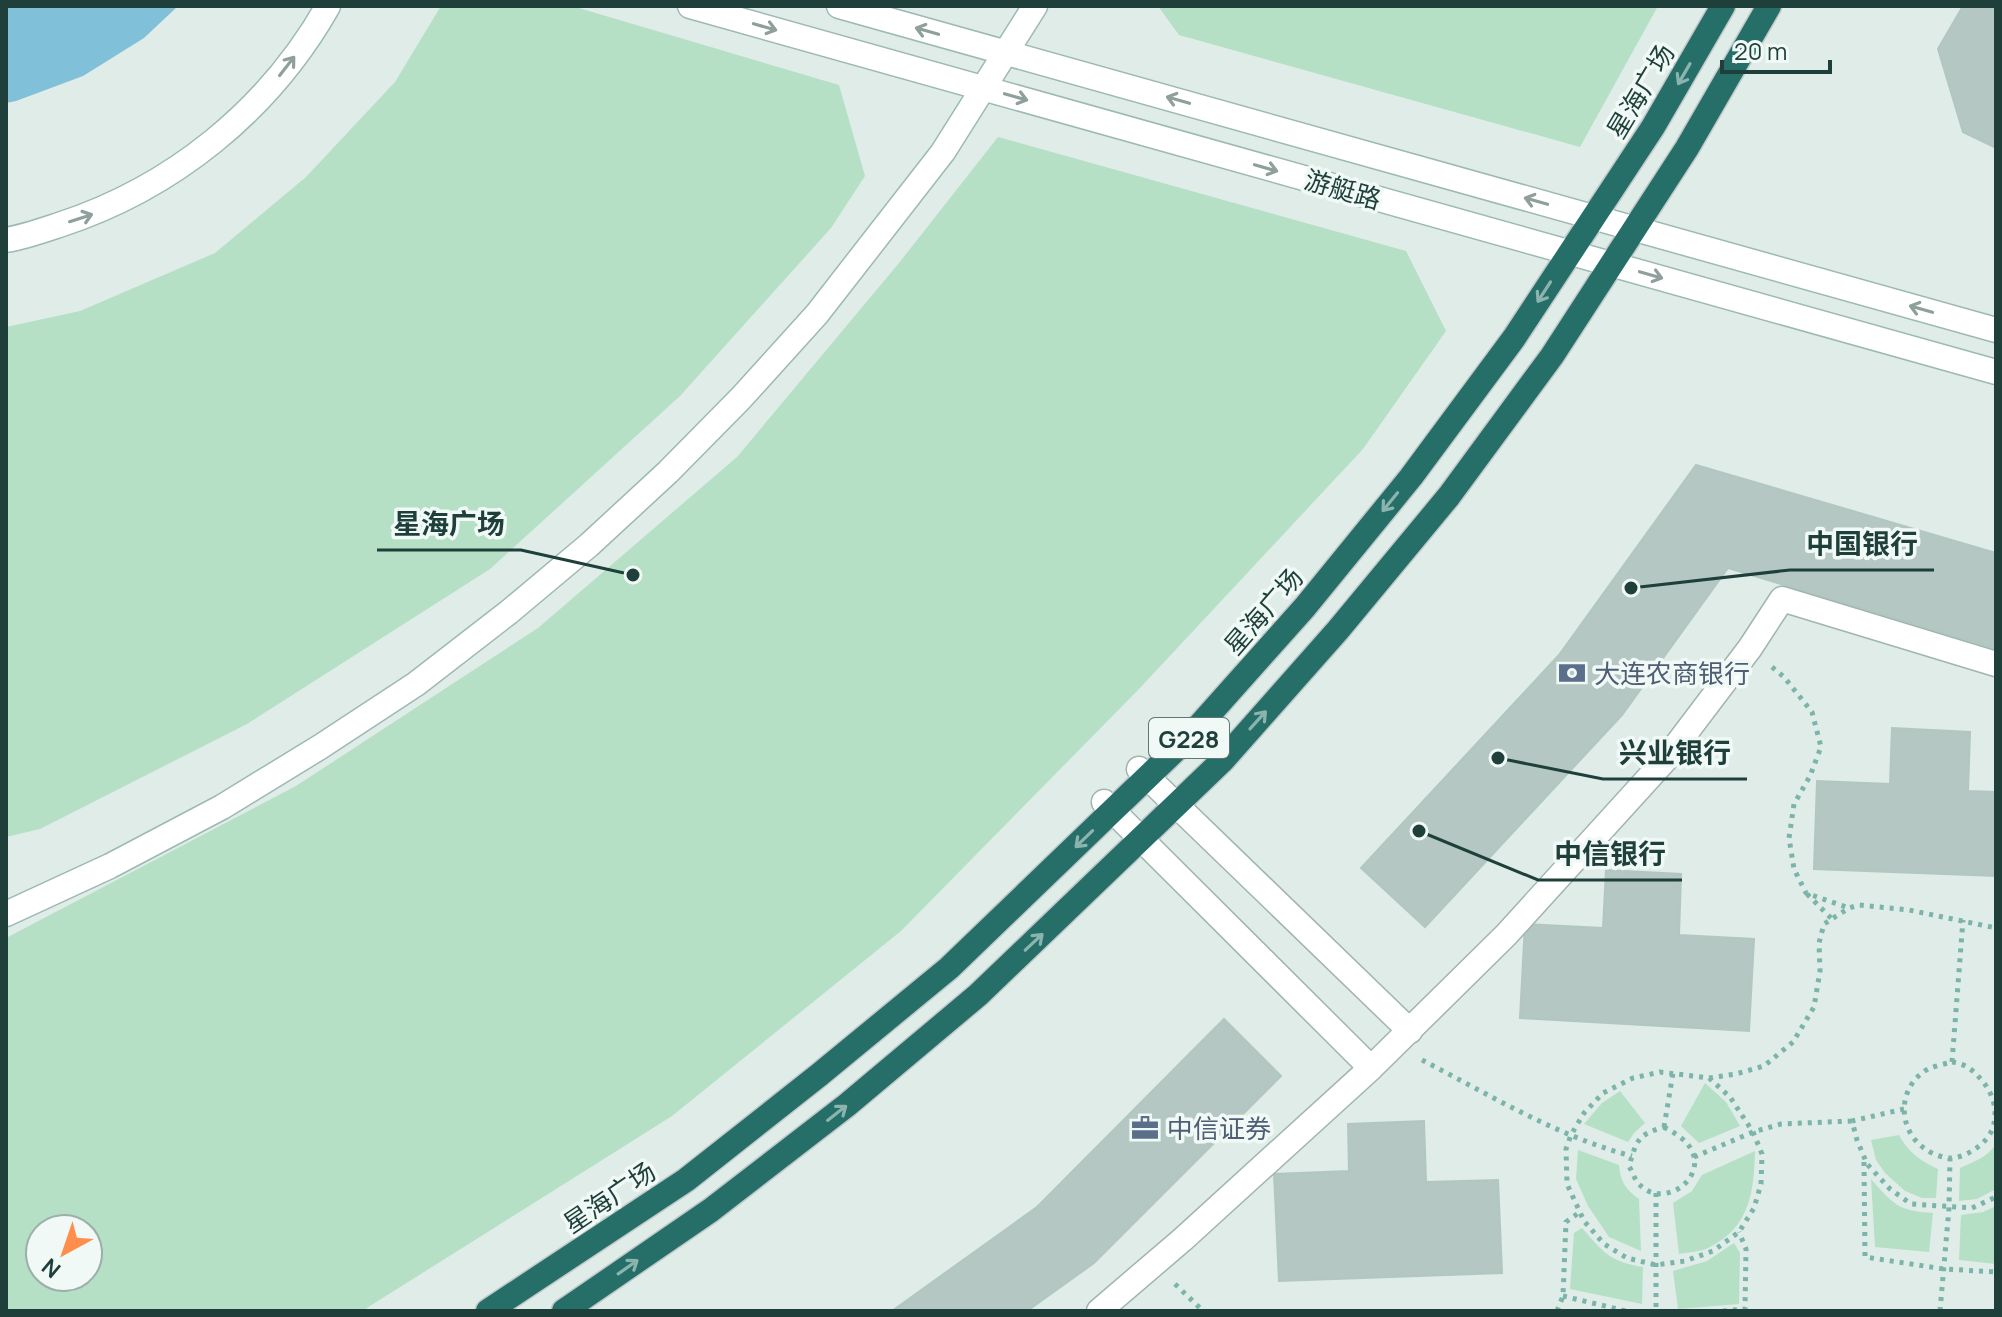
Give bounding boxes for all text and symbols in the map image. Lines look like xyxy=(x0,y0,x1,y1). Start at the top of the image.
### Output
one-way arrow xyxy=(752,20,778,35)
one-way arrow xyxy=(915,22,941,37)
scale bar xyxy=(1722,24,1830,74)
text: 20 m xyxy=(1734,34,1787,67)
street label: 星海广场 xyxy=(1598,37,1682,145)
one-way arrow xyxy=(279,56,296,77)
one-way arrow xyxy=(1676,62,1692,85)
one-way arrow xyxy=(1002,91,1028,106)
one-way arrow xyxy=(1165,92,1191,107)
one-way arrow xyxy=(1252,161,1278,176)
street label: 游艇路 xyxy=(1301,161,1385,217)
one-way arrow xyxy=(1523,193,1549,208)
one-way arrow xyxy=(68,210,93,225)
one-way arrow xyxy=(1638,269,1664,284)
one-way arrow xyxy=(1536,281,1552,303)
one-way arrow xyxy=(1908,301,1934,316)
one-way arrow xyxy=(1382,491,1399,512)
callout: 星海广场 xyxy=(377,498,521,550)
text: 星海广场 xyxy=(393,504,505,542)
callout: 中国银行 xyxy=(1790,518,1934,570)
text: 中国银行 xyxy=(1806,524,1918,562)
street label: 星海广场 xyxy=(1215,560,1311,662)
place label: 大连农商银行 xyxy=(1594,655,1750,691)
bank icon: 大连农商银行 xyxy=(1557,658,1587,688)
one-way arrow xyxy=(1249,711,1267,731)
road number: G228 xyxy=(1149,718,1229,758)
callout: 兴业银行 xyxy=(1603,727,1747,779)
text: 兴业银行 xyxy=(1619,733,1731,771)
callout: 中信银行 xyxy=(1538,828,1682,880)
one-way arrow xyxy=(1075,829,1094,848)
text: 中信银行 xyxy=(1554,834,1666,872)
one-way arrow xyxy=(1023,934,1043,952)
one-way arrow xyxy=(826,1104,847,1121)
place label: 中信证券 xyxy=(1167,1110,1271,1146)
office icon: 中信证券 xyxy=(1130,1113,1160,1143)
street label: 星海广场 xyxy=(556,1153,662,1241)
north arrow xyxy=(24,1213,104,1293)
text: N xyxy=(35,1252,67,1285)
one-way arrow xyxy=(617,1259,639,1275)

